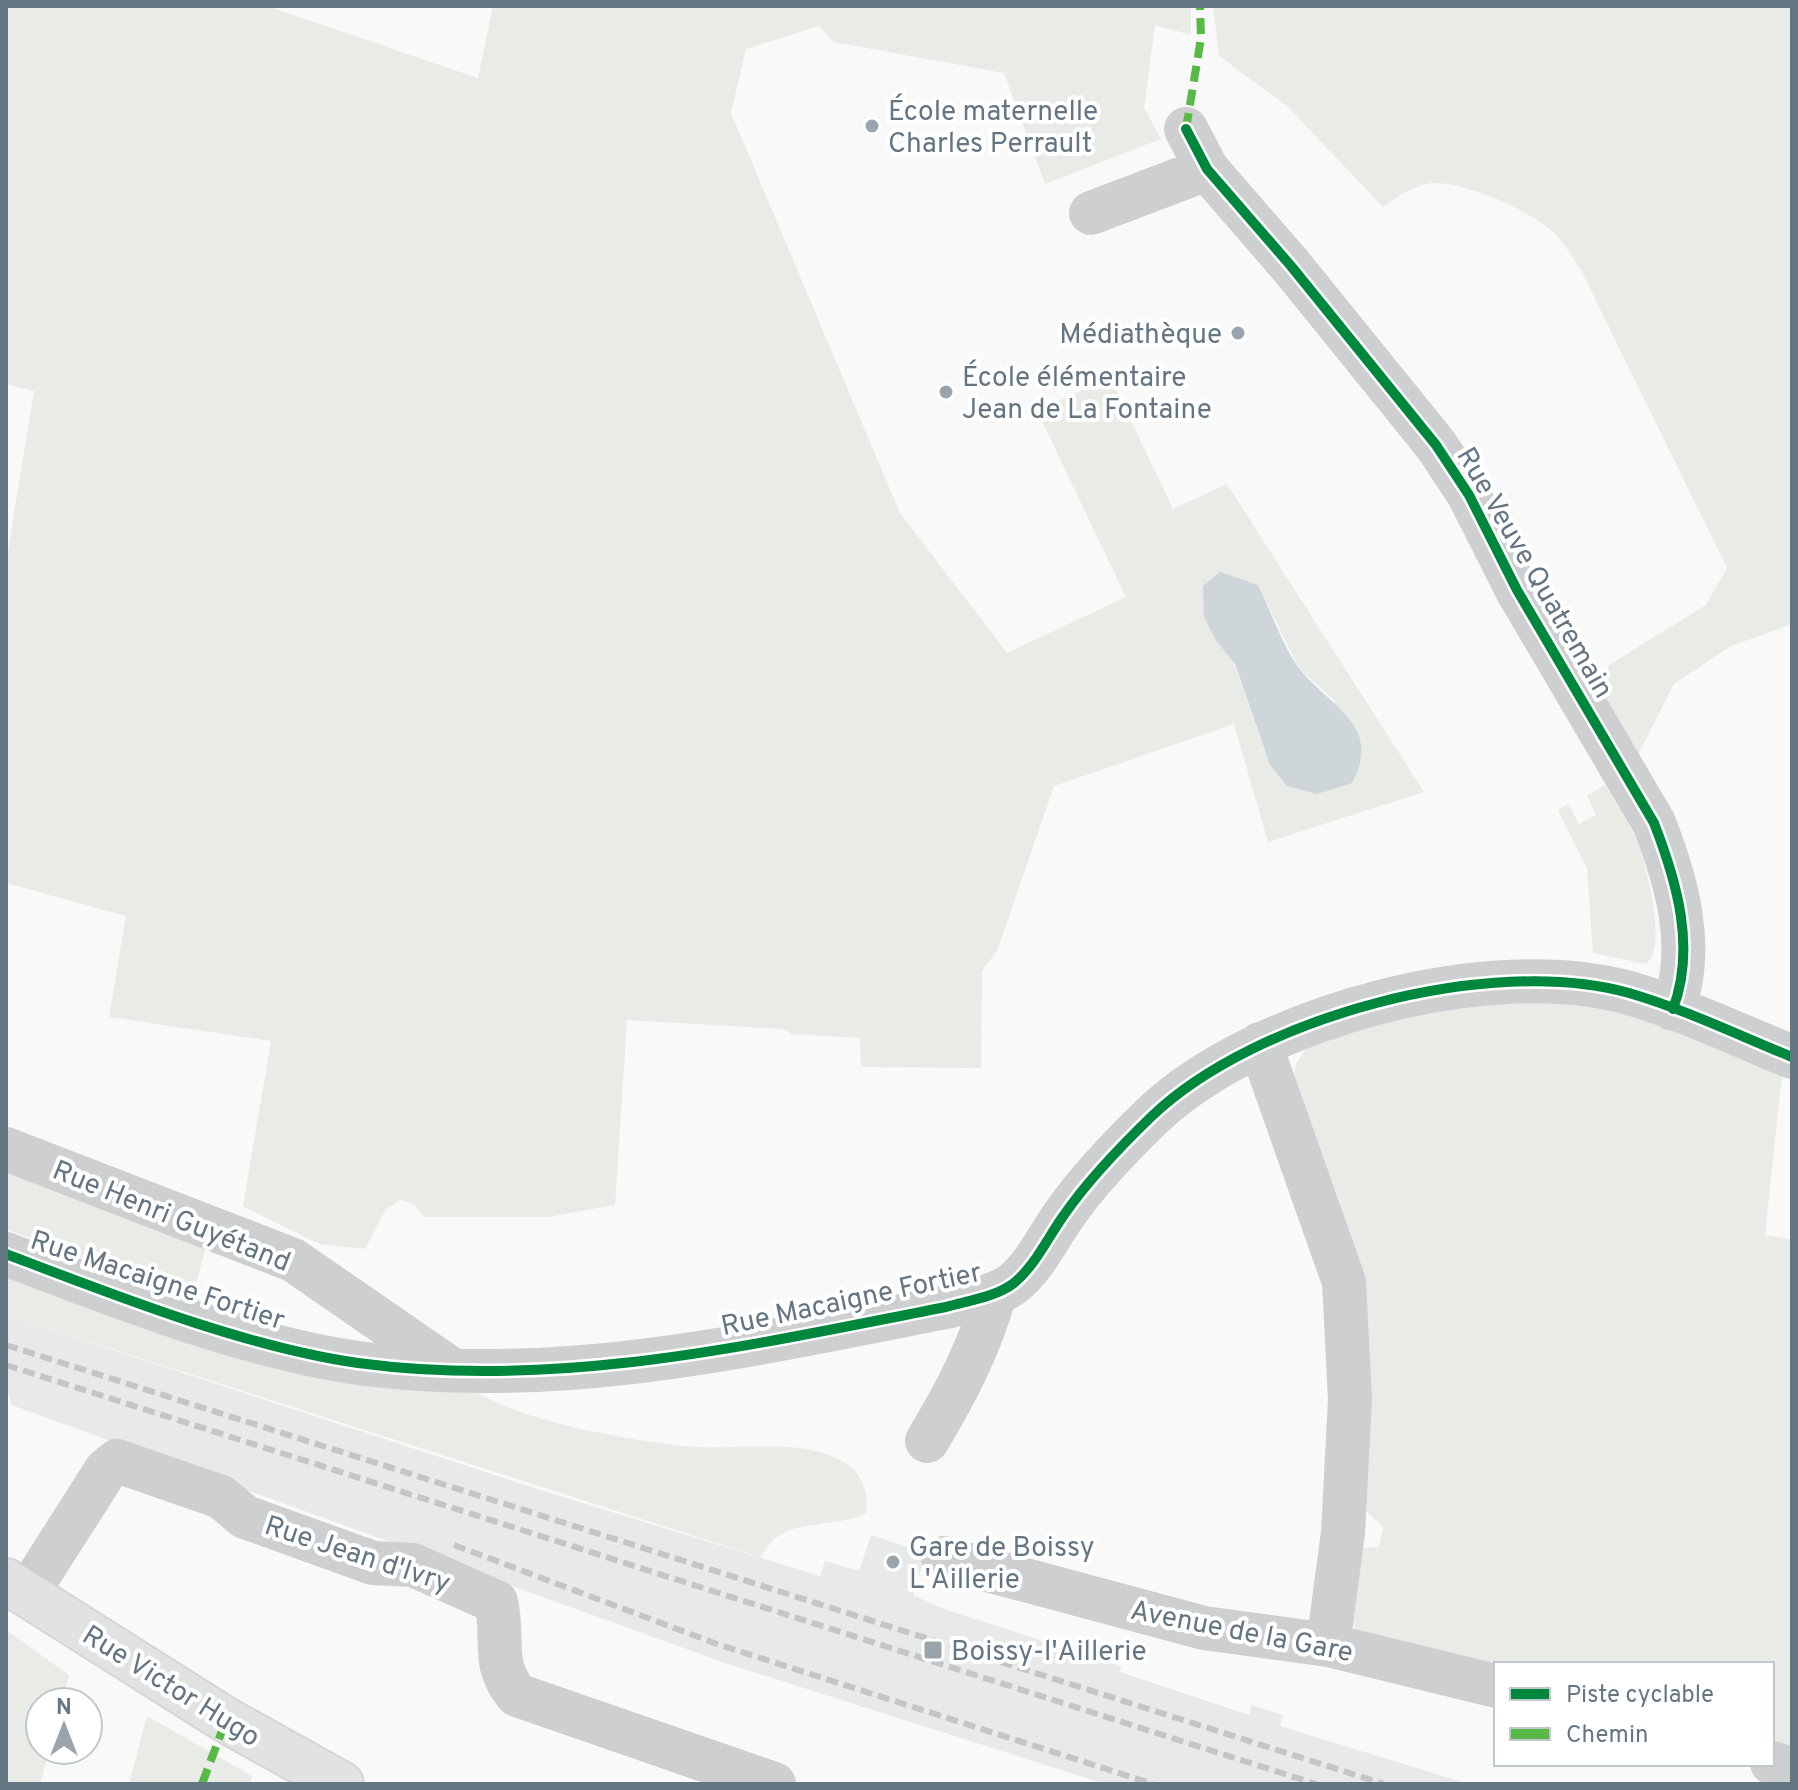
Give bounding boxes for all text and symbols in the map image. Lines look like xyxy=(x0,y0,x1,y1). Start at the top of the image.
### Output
place label: École maternelle Charles Perrault xyxy=(888,93,1098,163)
marker: École maternelle Charles Perrault xyxy=(863,117,881,135)
place label: Médiathèque xyxy=(1059,318,1222,354)
marker: Médiathèque xyxy=(1229,324,1247,342)
place label: École élémentaire Jean de La Fontaine xyxy=(962,359,1212,429)
marker: École élémentaire Jean de La Fontaine xyxy=(937,383,955,401)
street label: Rue Veuve Quatremain xyxy=(1447,441,1620,706)
street label: Rue Henri Guyétand xyxy=(47,1154,295,1282)
street label: Rue Macaigne Fortier xyxy=(25,1224,289,1340)
street label: Rue Macaigne Fortier xyxy=(718,1256,985,1346)
street label: Rue Jean d'Ivry xyxy=(260,1509,455,1603)
place label: Gare de Boissy L'Aillerie xyxy=(909,1531,1095,1599)
marker: Gare de Boissy L'Aillerie xyxy=(884,1553,902,1571)
street label: Avenue de la Gare xyxy=(1127,1594,1356,1672)
street label: Rue Victor Hugo xyxy=(75,1618,266,1757)
place label: Boissy-l'Aillerie xyxy=(951,1635,1147,1671)
marker: Boissy-l'Aillerie xyxy=(922,1639,944,1661)
legend xyxy=(1494,1662,1774,1766)
text: Piste cyclable xyxy=(1566,1681,1714,1711)
north arrow xyxy=(24,1686,104,1766)
text: N xyxy=(56,1695,72,1722)
text: Chemin xyxy=(1566,1721,1649,1751)

